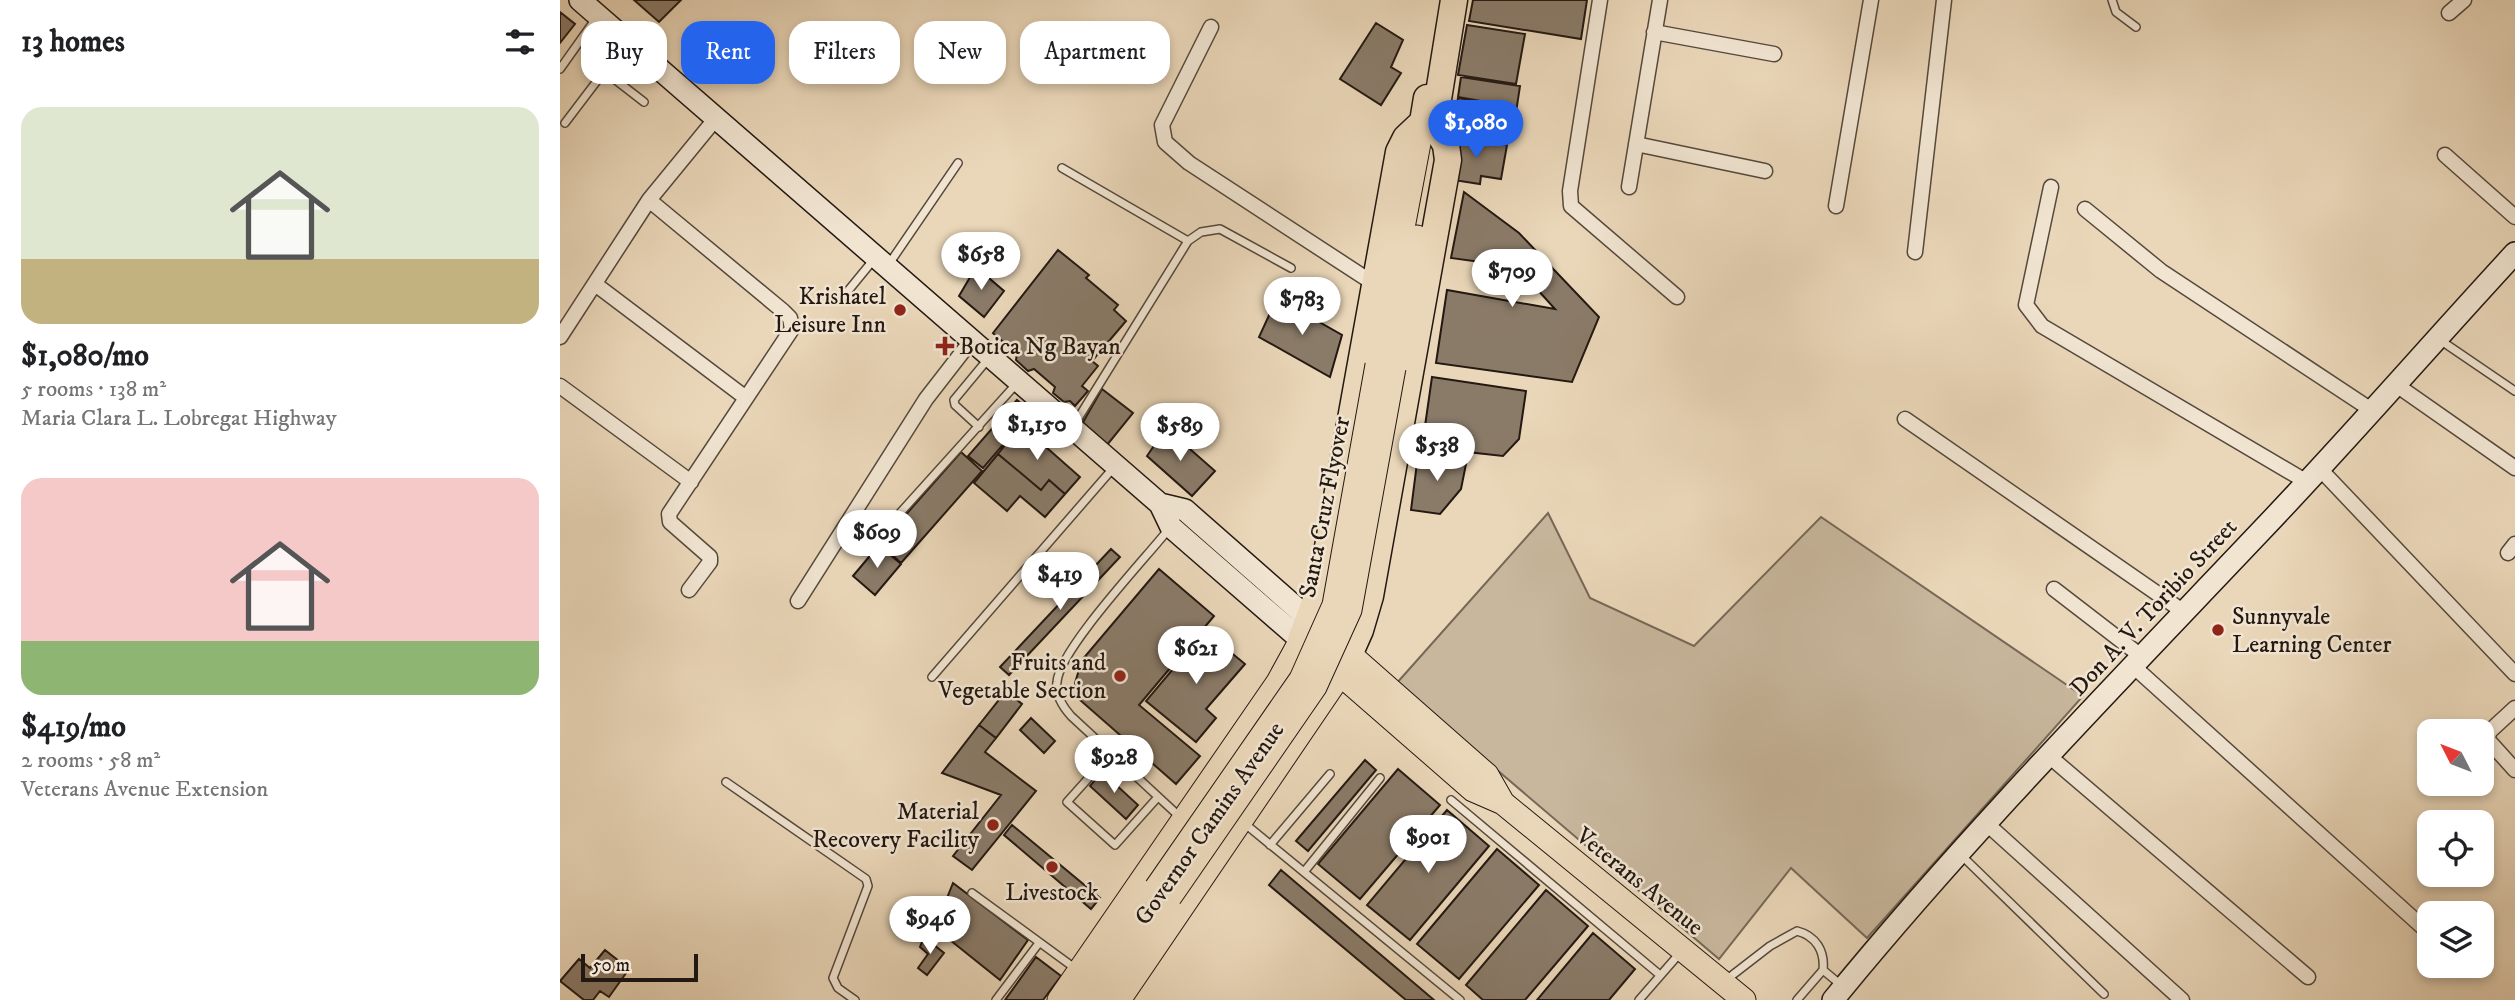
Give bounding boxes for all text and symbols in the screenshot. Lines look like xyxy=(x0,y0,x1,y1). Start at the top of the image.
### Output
chip: Buy xyxy=(581,21,667,84)
chip: Rent xyxy=(681,21,775,84)
chip: Filters xyxy=(789,21,900,84)
chip: New xyxy=(914,21,1006,84)
chip: Apartment xyxy=(1020,21,1170,84)
icon: filters xyxy=(501,23,539,61)
text: 13 homes xyxy=(21,24,125,61)
pin: $1,080 xyxy=(1419,100,1533,160)
text: $1,080 xyxy=(1444,108,1508,137)
icon: home xyxy=(217,152,343,278)
pin: $658 xyxy=(940,232,1022,292)
text: $658 xyxy=(957,240,1005,269)
pin: $709 xyxy=(1471,250,1553,309)
text: $709 xyxy=(1488,257,1536,286)
pin: $783 xyxy=(1261,278,1343,337)
place label: Krishatel Leisure Inn xyxy=(774,282,887,340)
text: $783 xyxy=(1280,285,1324,314)
marker: Krishatel Leisure Inn xyxy=(892,302,908,318)
place label: Botica Ng Bayan xyxy=(959,332,1121,362)
text: $1,080/mo xyxy=(21,338,149,375)
marker: Botica Ng Bayan xyxy=(937,338,953,354)
text: 5 rooms · 138 m² xyxy=(21,375,166,404)
pin: $1,150 xyxy=(980,402,1094,462)
text: Maria Clara L. Lobregat Highway xyxy=(21,404,337,433)
pin: $589 xyxy=(1139,404,1221,463)
text: $1,150 xyxy=(1007,410,1067,439)
text: $589 xyxy=(1157,411,1203,440)
street label: Santa Cruz Flyover xyxy=(1293,414,1357,600)
pin: $538 xyxy=(1396,424,1478,483)
text: $538 xyxy=(1415,431,1459,460)
pin: $609 xyxy=(836,510,918,570)
street label: Don A. V. Toribio Street xyxy=(2064,512,2244,703)
text: $609 xyxy=(853,518,901,547)
icon: home xyxy=(217,523,343,649)
pin: $419 xyxy=(1019,552,1101,612)
text: $419 xyxy=(1037,560,1083,589)
place label: Sunnyvale Learning Center xyxy=(2232,602,2391,660)
marker: Sunnyvale Learning Center xyxy=(2210,622,2226,638)
pin: $621 xyxy=(1155,626,1237,686)
text: $621 xyxy=(1174,634,1218,663)
place label: Fruits and Vegetable Section xyxy=(937,648,1106,706)
marker: Fruits and Vegetable Section xyxy=(1112,668,1128,684)
text: $419/mo xyxy=(21,709,126,746)
street label: Governor Camins Avenue xyxy=(1128,716,1291,931)
north arrow xyxy=(2417,719,2494,796)
map controls xyxy=(2417,719,2494,978)
pin: $928 xyxy=(1073,736,1155,795)
text: $928 xyxy=(1091,743,1137,772)
text: 2 rooms · 58 m² xyxy=(21,746,160,775)
text: Veterans Avenue Extension xyxy=(21,775,268,804)
place label: Material Recovery Facility xyxy=(812,797,980,855)
button: locate xyxy=(2417,810,2494,887)
pin: $901 xyxy=(1387,816,1469,875)
marker: Material Recovery Facility xyxy=(985,817,1001,833)
street label: Veterans Avenue xyxy=(1569,821,1709,942)
text: $901 xyxy=(1406,823,1450,852)
marker: Livestock xyxy=(1044,859,1060,875)
place label: Livestock xyxy=(1005,878,1099,908)
pin: $946 xyxy=(889,897,971,956)
button: layers xyxy=(2417,901,2494,978)
text: $946 xyxy=(905,904,955,933)
scale bar xyxy=(581,951,698,983)
text: 50 m xyxy=(592,954,630,977)

